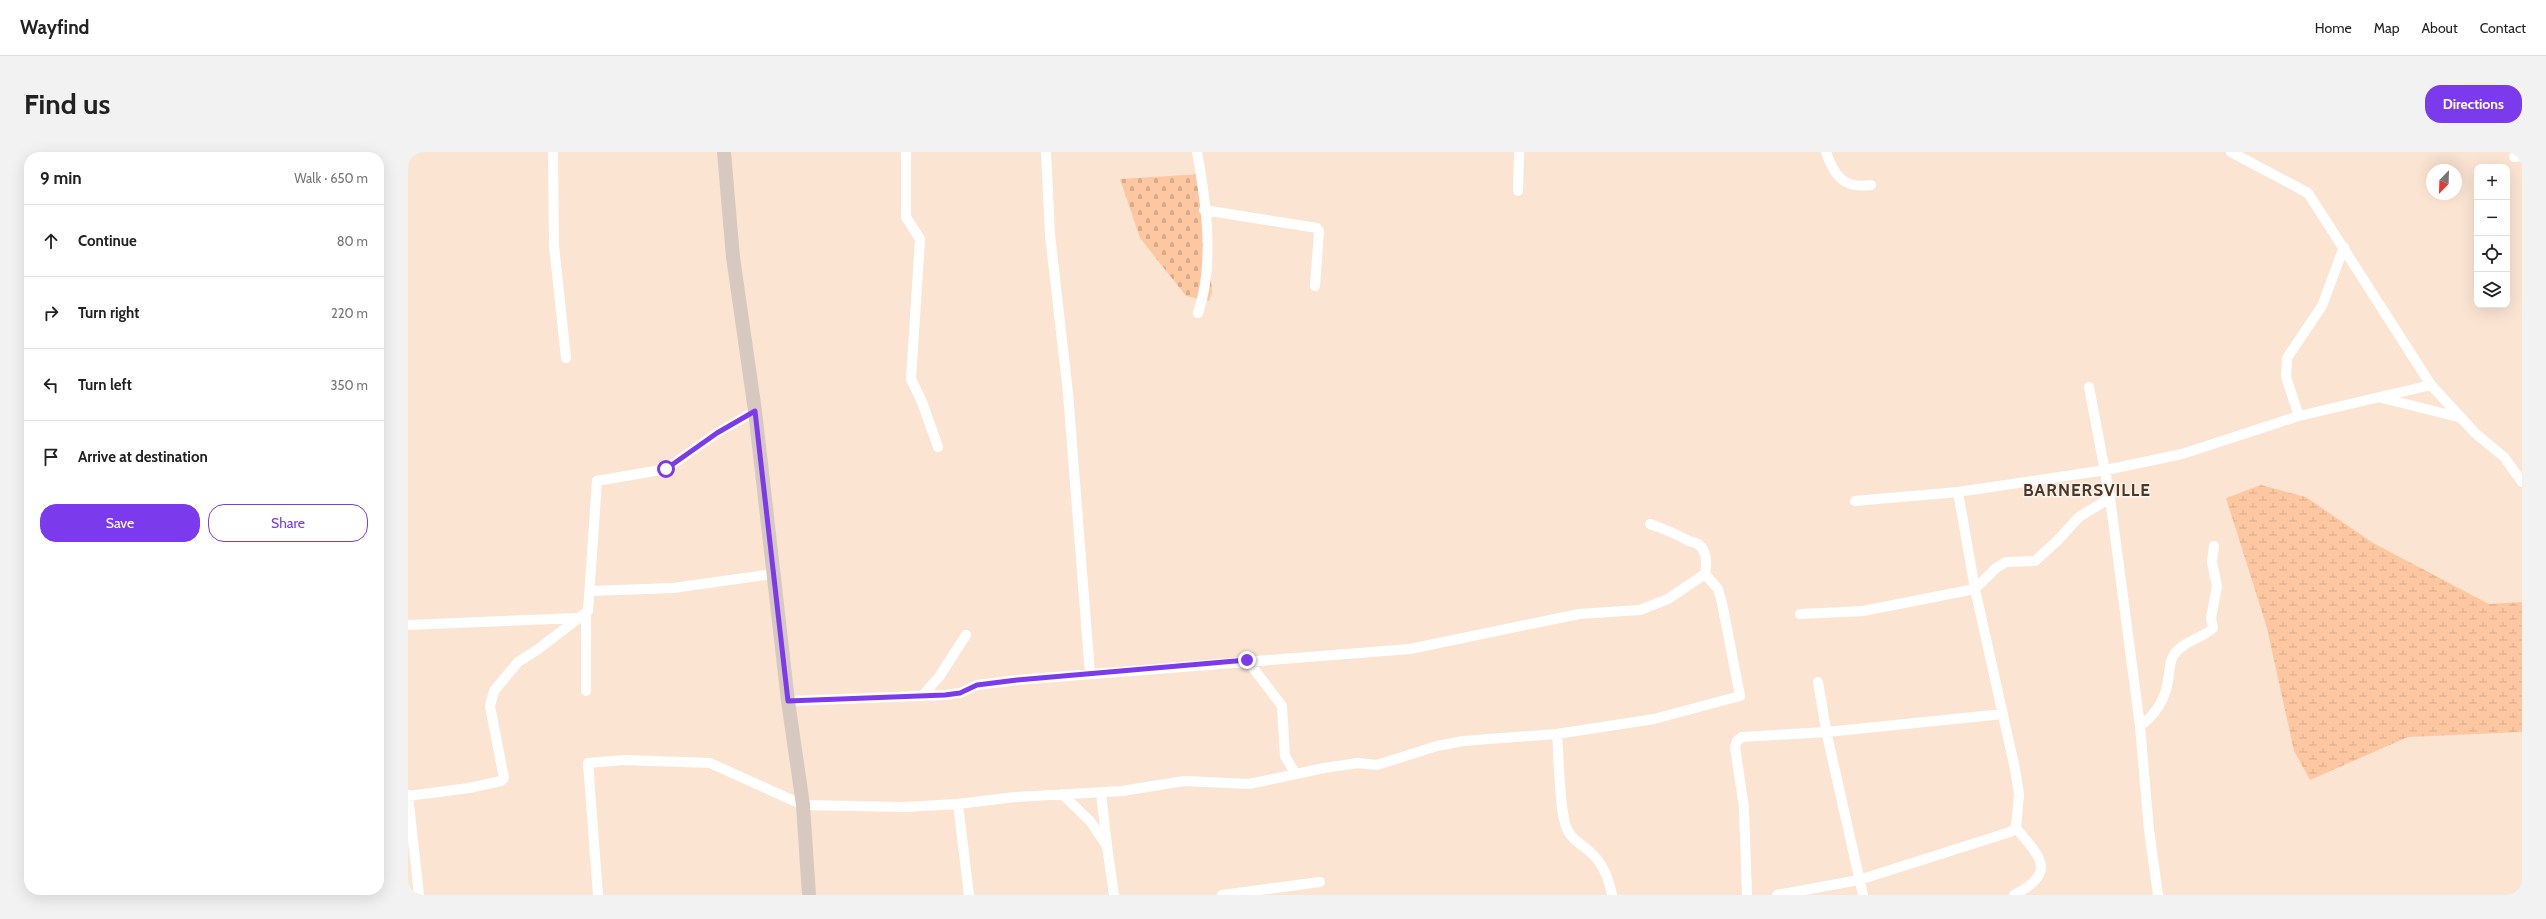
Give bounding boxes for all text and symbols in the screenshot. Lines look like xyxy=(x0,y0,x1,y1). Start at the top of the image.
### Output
text: Wayfind xyxy=(20,16,89,39)
text: Home xyxy=(2315,19,2352,37)
text: Map xyxy=(2374,19,2399,37)
text: About xyxy=(2421,19,2458,37)
text: Contact xyxy=(2480,19,2526,37)
button: Directions xyxy=(2425,85,2522,123)
text: Find us xyxy=(24,87,110,121)
north arrow xyxy=(2426,164,2462,200)
map controls xyxy=(2474,164,2510,308)
button: + xyxy=(2474,164,2510,200)
text: 9 min xyxy=(40,168,82,188)
text: Walk · 650 m xyxy=(294,170,368,186)
button: − xyxy=(2474,200,2510,236)
icon: ahead xyxy=(40,230,62,252)
text: Continue xyxy=(78,232,137,250)
text: 80 m xyxy=(337,233,368,249)
button: locate xyxy=(2474,236,2510,272)
button: layers xyxy=(2474,272,2510,308)
icon: right xyxy=(40,302,62,324)
text: Turn right xyxy=(78,304,139,322)
text: 220 m xyxy=(331,305,368,321)
icon: left xyxy=(40,374,62,396)
text: Turn left xyxy=(78,376,132,394)
text: 350 m xyxy=(331,377,368,393)
icon: arrive xyxy=(40,446,62,468)
text: Arrive at destination xyxy=(78,448,208,466)
route start xyxy=(657,460,675,478)
district label: BARNERSVILLE xyxy=(2023,480,2151,500)
button: Save xyxy=(40,504,200,542)
button: Share xyxy=(208,504,368,542)
route end xyxy=(1238,651,1256,669)

